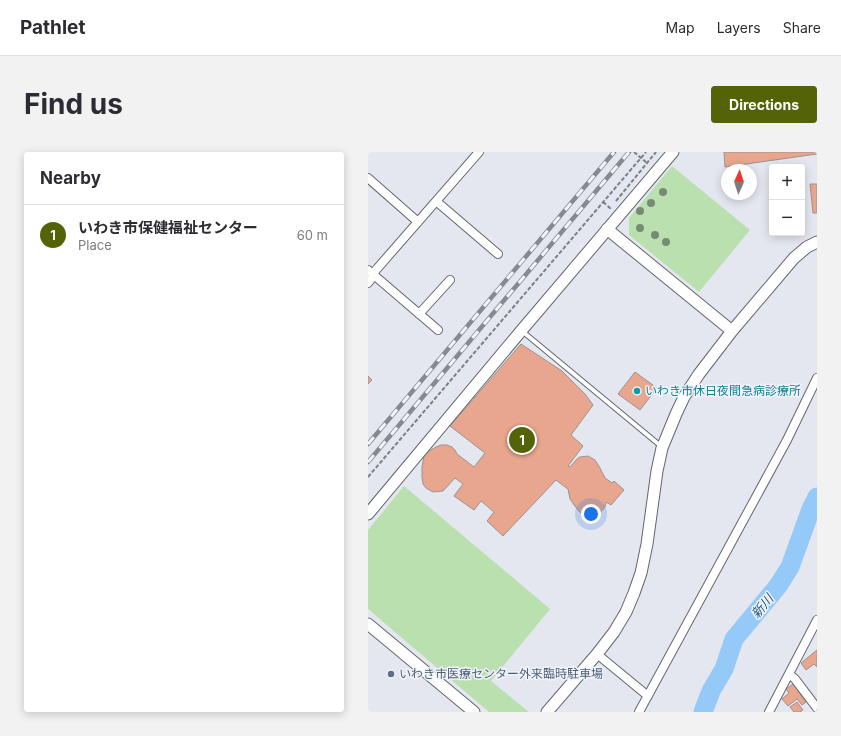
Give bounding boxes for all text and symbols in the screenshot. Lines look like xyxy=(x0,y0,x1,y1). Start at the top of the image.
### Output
text: Pathlet xyxy=(20,16,85,39)
text: Map xyxy=(666,19,695,36)
text: Layers xyxy=(717,19,761,36)
text: Share xyxy=(783,19,821,36)
button: Directions xyxy=(711,86,817,123)
text: Find us xyxy=(24,87,123,121)
north arrow xyxy=(721,164,757,200)
map controls xyxy=(769,164,805,236)
button: + xyxy=(769,164,805,200)
text: Nearby xyxy=(40,168,101,188)
button: − xyxy=(769,200,805,236)
text: いわき市保健福祉センター xyxy=(78,218,258,237)
text: 1 xyxy=(50,227,56,243)
text: 60 m xyxy=(297,227,328,243)
text: Place xyxy=(78,237,112,253)
place label: いわき市休日夜間急病診療所 xyxy=(645,383,801,398)
marker: いわき市休日夜間急病診療所 xyxy=(632,386,642,396)
pin: 1 xyxy=(509,425,535,455)
your location xyxy=(581,504,601,524)
water label: 新川 xyxy=(748,589,778,621)
place label: いわき市医療センター外来臨時駐車場 xyxy=(399,666,603,681)
marker: いわき市医療センター外来臨時駐車場 xyxy=(386,669,396,679)

